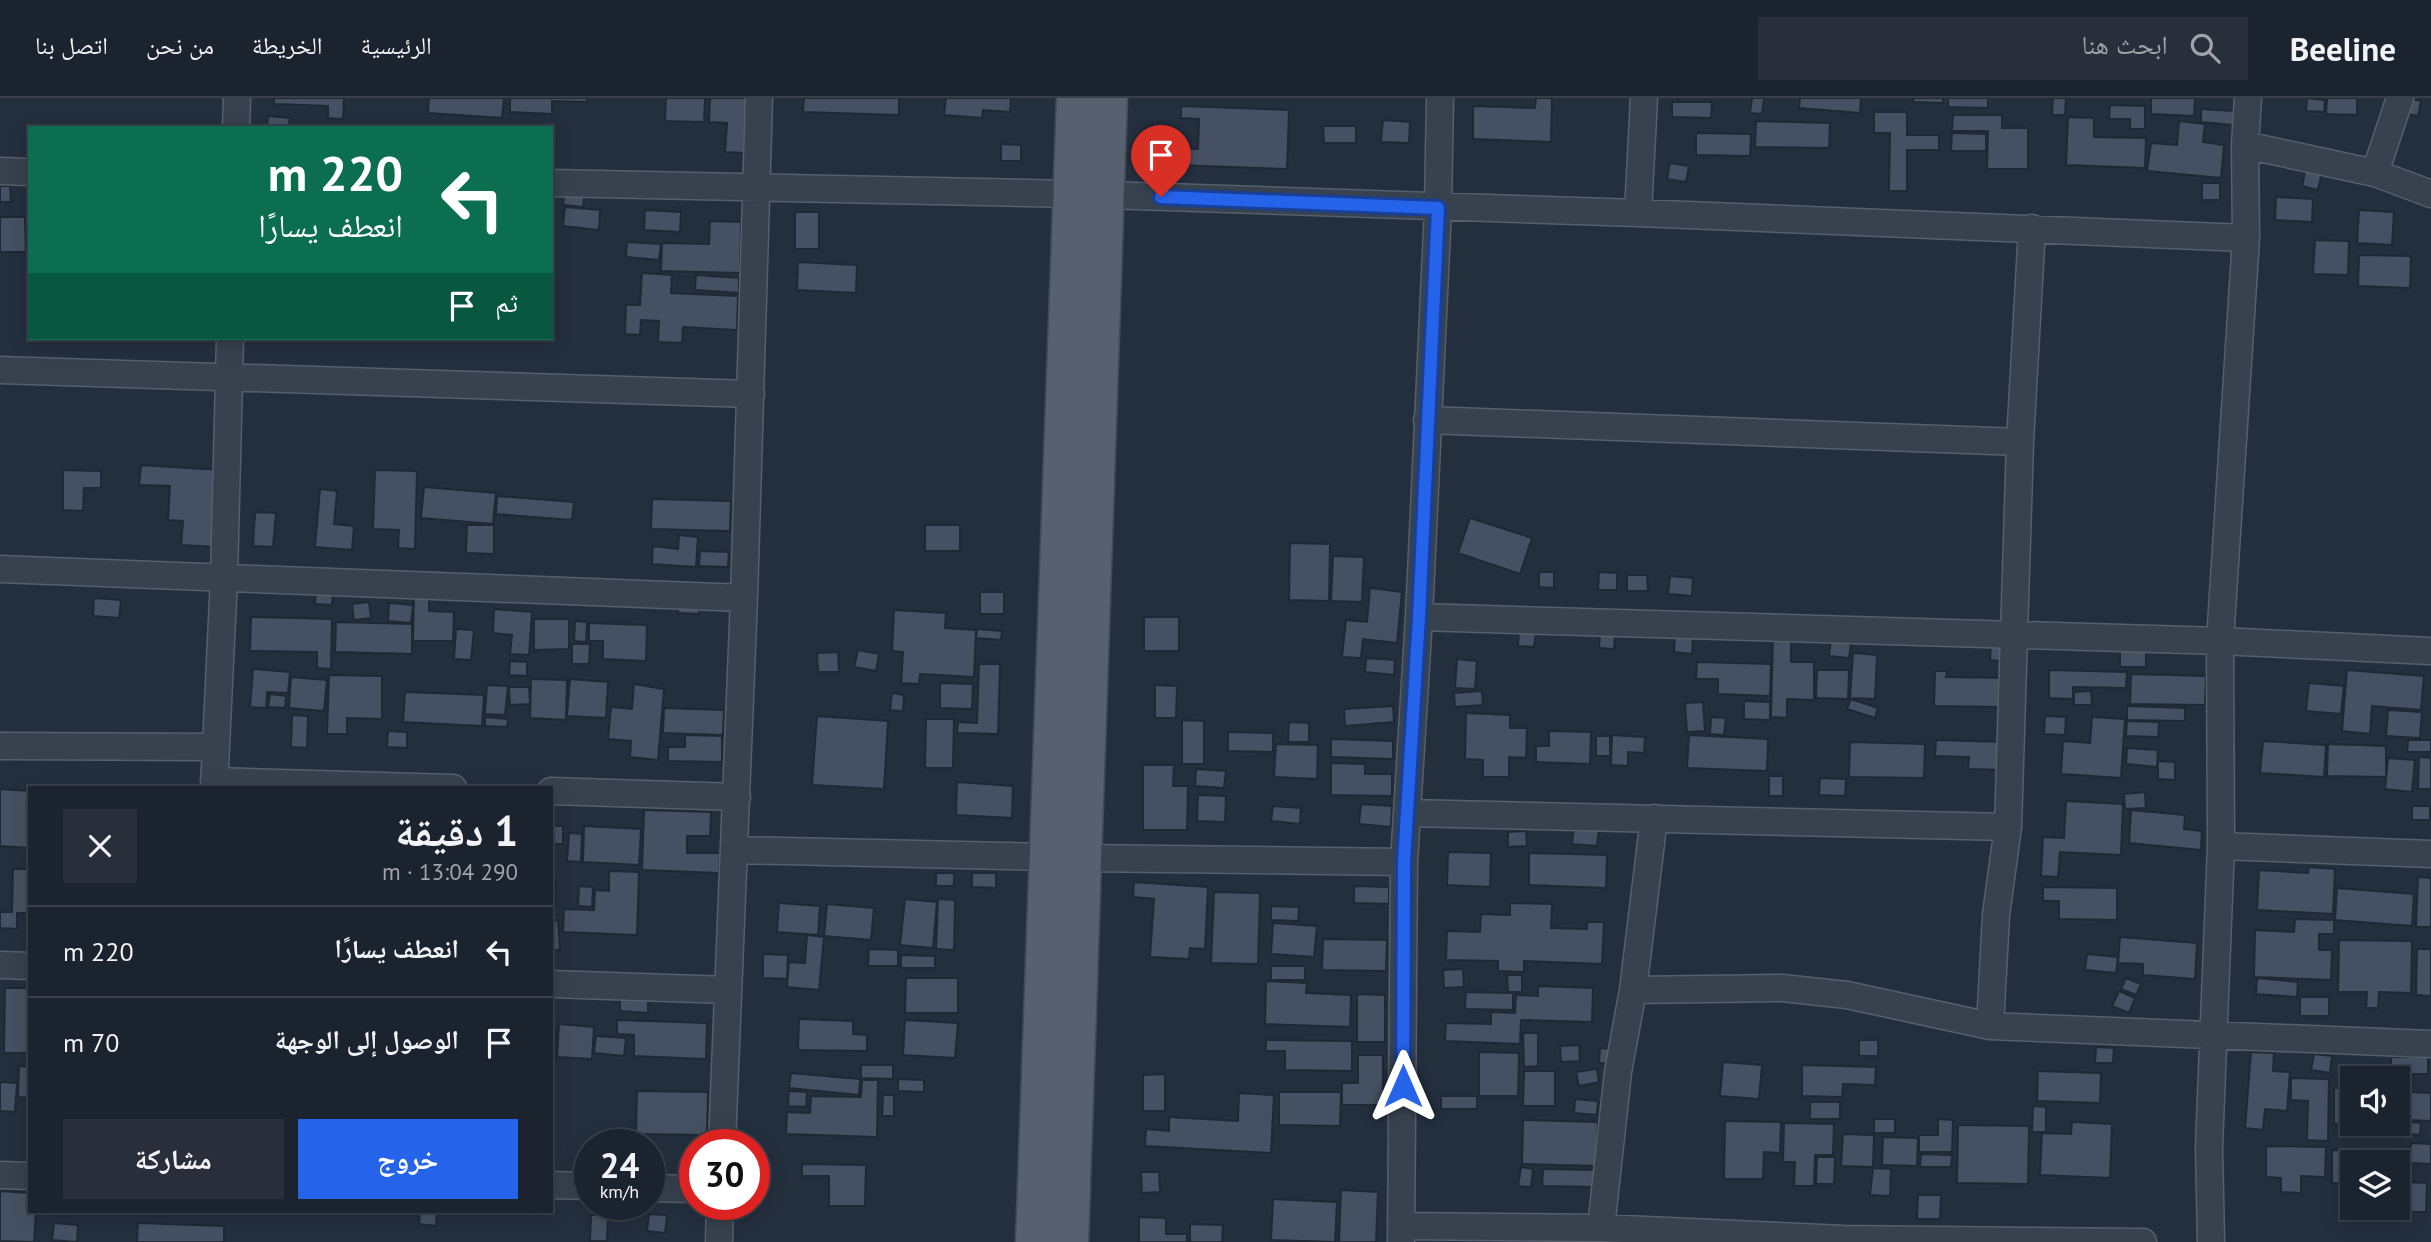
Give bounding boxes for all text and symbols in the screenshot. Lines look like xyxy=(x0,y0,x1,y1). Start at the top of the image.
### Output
search box xyxy=(1758,17,2248,80)
text: Beeline xyxy=(2290,27,2396,70)
text: ابحث هنا xyxy=(2082,28,2168,61)
icon: search xyxy=(2186,29,2224,67)
text: اتصل بنا xyxy=(35,30,108,61)
text: من نحن xyxy=(146,30,214,61)
text: الخريطة xyxy=(252,30,323,61)
text: الرئيسية xyxy=(361,30,432,61)
pin xyxy=(1131,125,1191,197)
icon: arrive xyxy=(1142,136,1180,174)
text: 220 m xyxy=(268,141,403,205)
icon: left xyxy=(427,154,518,245)
text: انعطف يسارًا xyxy=(258,204,403,246)
text: ثم xyxy=(495,286,518,319)
icon: arrive xyxy=(443,287,481,325)
text: 1 دقيقة xyxy=(395,803,518,858)
button: close xyxy=(63,809,137,883)
text: 290 m · 13:04 xyxy=(382,857,518,886)
text: انعطف يسارًا xyxy=(335,932,459,965)
icon: left xyxy=(480,933,518,971)
text: 220 m xyxy=(63,935,134,968)
text: الوصول إلى الوجهة xyxy=(275,1023,459,1056)
icon: arrive xyxy=(480,1024,518,1062)
text: 70 m xyxy=(63,1026,119,1059)
position arrow xyxy=(1366,1049,1440,1123)
map controls xyxy=(2340,1066,2410,1220)
button: sound xyxy=(2340,1066,2410,1136)
button: مشاركة xyxy=(63,1119,284,1199)
button: خروج xyxy=(298,1119,518,1199)
speed limit sign: 30 xyxy=(679,1129,770,1220)
text: 24 xyxy=(600,1142,639,1188)
button: layers xyxy=(2340,1150,2410,1220)
text: km/h xyxy=(600,1180,639,1203)

